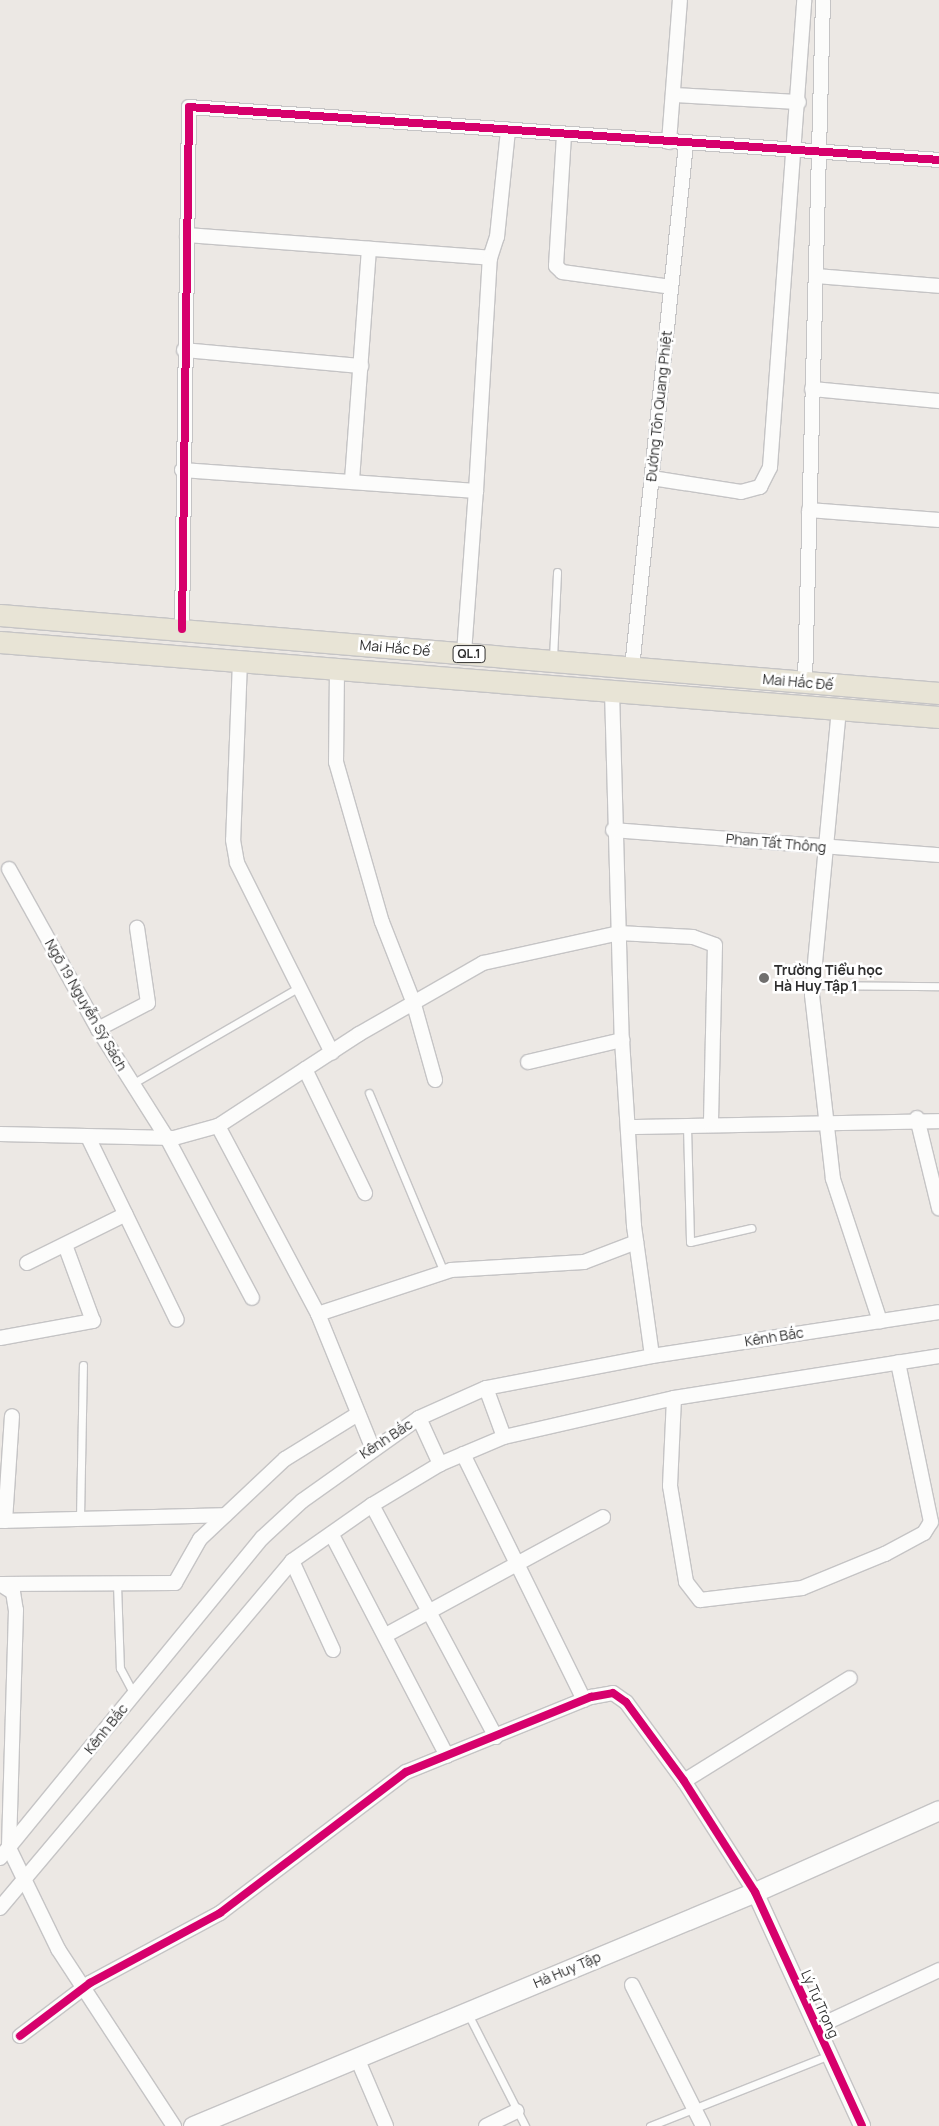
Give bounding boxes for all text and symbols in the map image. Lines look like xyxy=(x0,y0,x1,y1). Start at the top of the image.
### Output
street label: Đường Tôn Quang Phiệt xyxy=(643,330,675,482)
street label: Mai Hắc Đế xyxy=(359,637,431,659)
road number: QL.1 xyxy=(452,644,486,664)
street label: Mai Hắc Đế xyxy=(762,671,834,693)
street label: Phan Tất Thông xyxy=(725,830,827,856)
street label: Ngõ 19 Nguyễn Sỹ Sách xyxy=(41,936,131,1074)
place label: Trường Tiểu học Hà Huy Tập 1 xyxy=(774,962,883,994)
marker: Trường Tiểu học Hà Huy Tập 1 xyxy=(758,972,770,984)
street label: Kênh Bắc xyxy=(743,1324,805,1350)
street label: Kênh Bắc xyxy=(357,1416,415,1462)
street label: Kênh Bắc xyxy=(81,1701,131,1757)
street label: Hà Huy Tập xyxy=(531,1948,603,1992)
street label: Lý Tự Trọng xyxy=(798,1967,842,2041)

